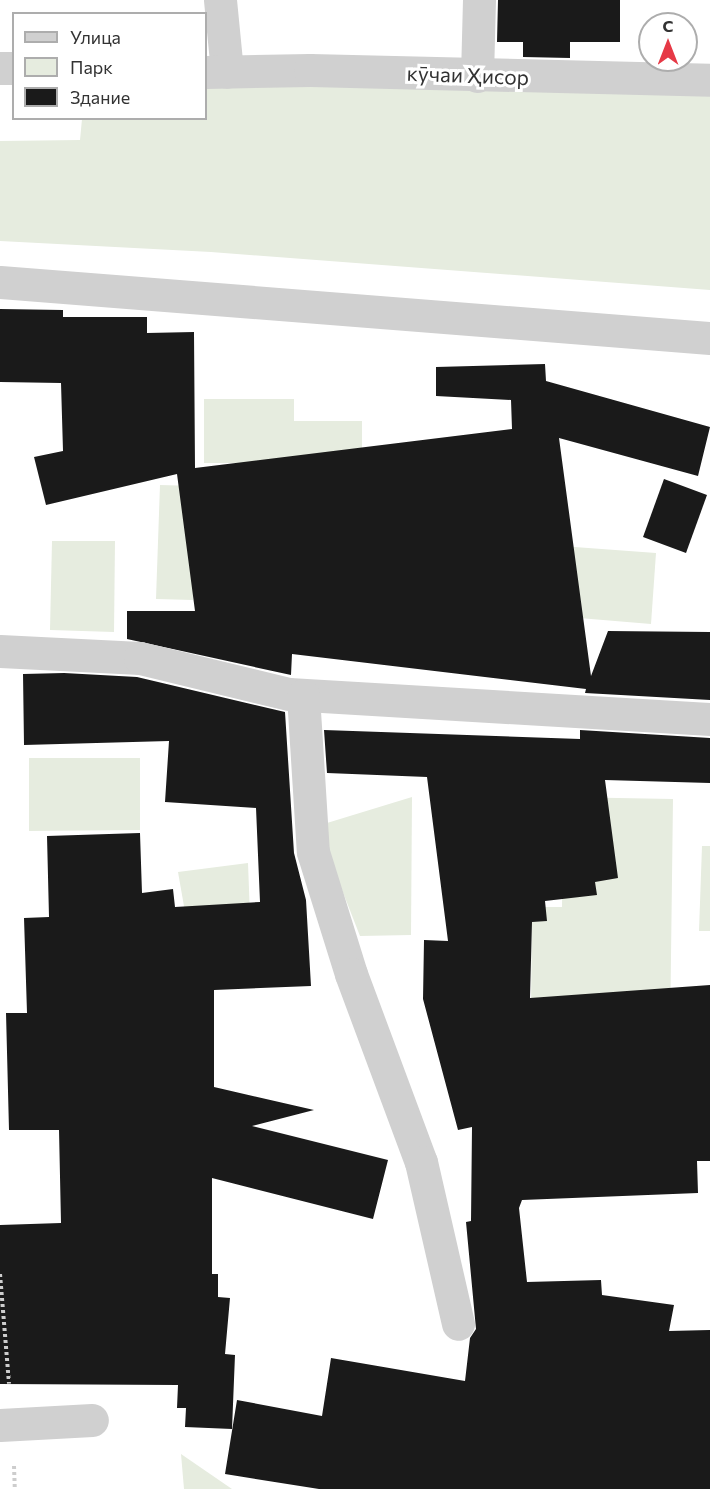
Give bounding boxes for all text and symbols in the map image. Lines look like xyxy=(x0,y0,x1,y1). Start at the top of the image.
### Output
legend xyxy=(12,12,207,120)
north arrow xyxy=(638,12,698,72)
text: С xyxy=(663,16,673,35)
text: Улица xyxy=(70,26,121,48)
text: Парк xyxy=(70,56,113,78)
street label: кӯчаи Ҳисор xyxy=(406,60,530,90)
text: Здание xyxy=(70,86,130,108)

